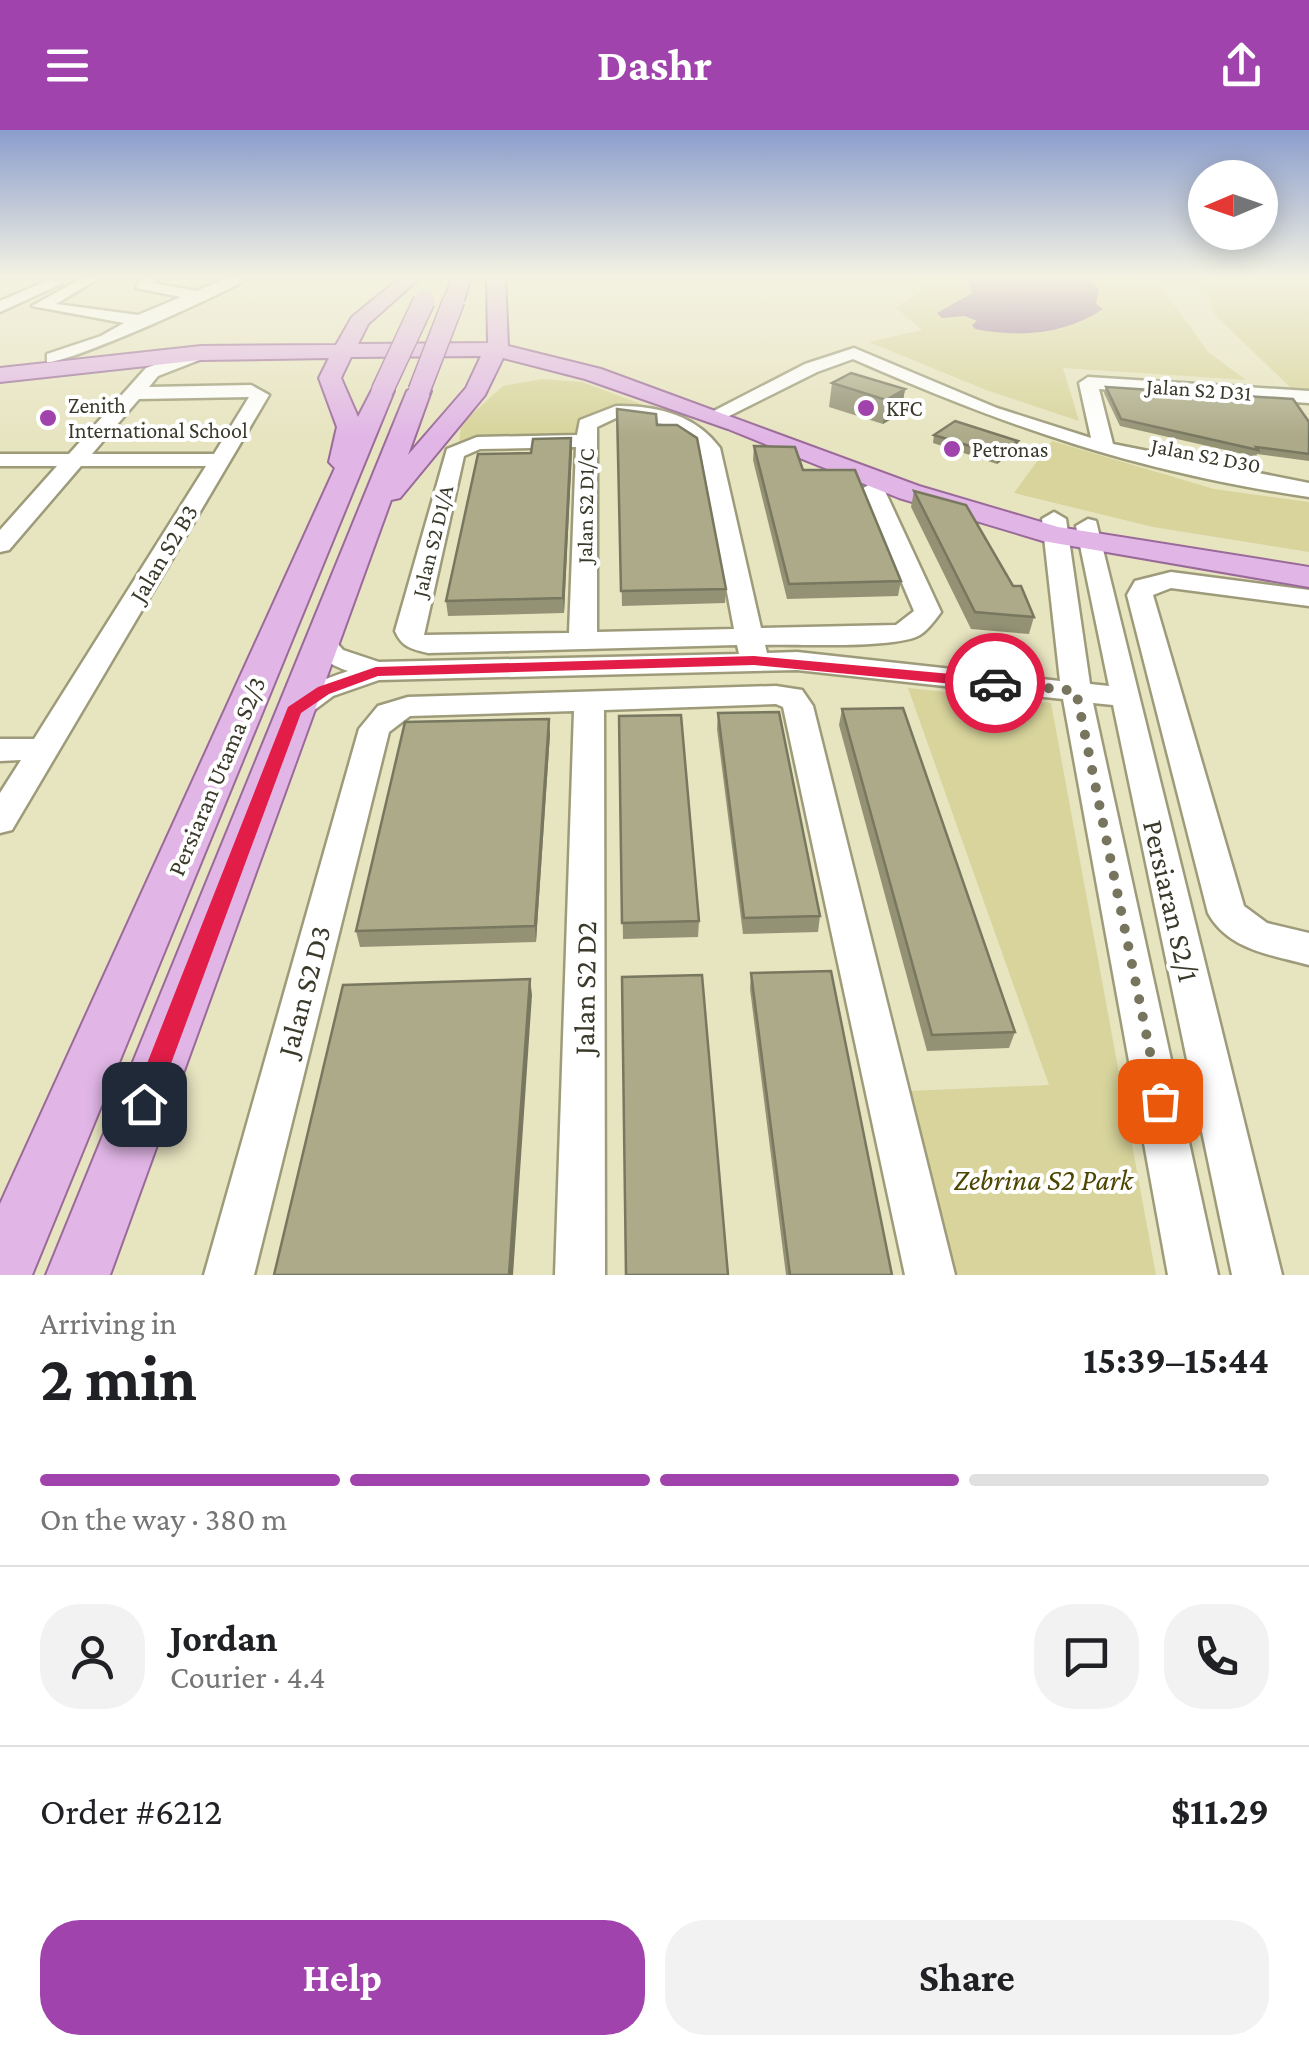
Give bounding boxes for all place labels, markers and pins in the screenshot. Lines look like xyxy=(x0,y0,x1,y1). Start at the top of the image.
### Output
place label: Zenith International School xyxy=(68,393,248,443)
place label: KFC xyxy=(886,396,922,421)
marker: KFC xyxy=(855,397,877,419)
marker: Zenith International School xyxy=(37,407,59,429)
place label: Petronas xyxy=(972,437,1048,462)
marker: Petronas xyxy=(941,438,963,460)
pin xyxy=(1118,1059,1203,1144)
pin xyxy=(102,1062,187,1147)

